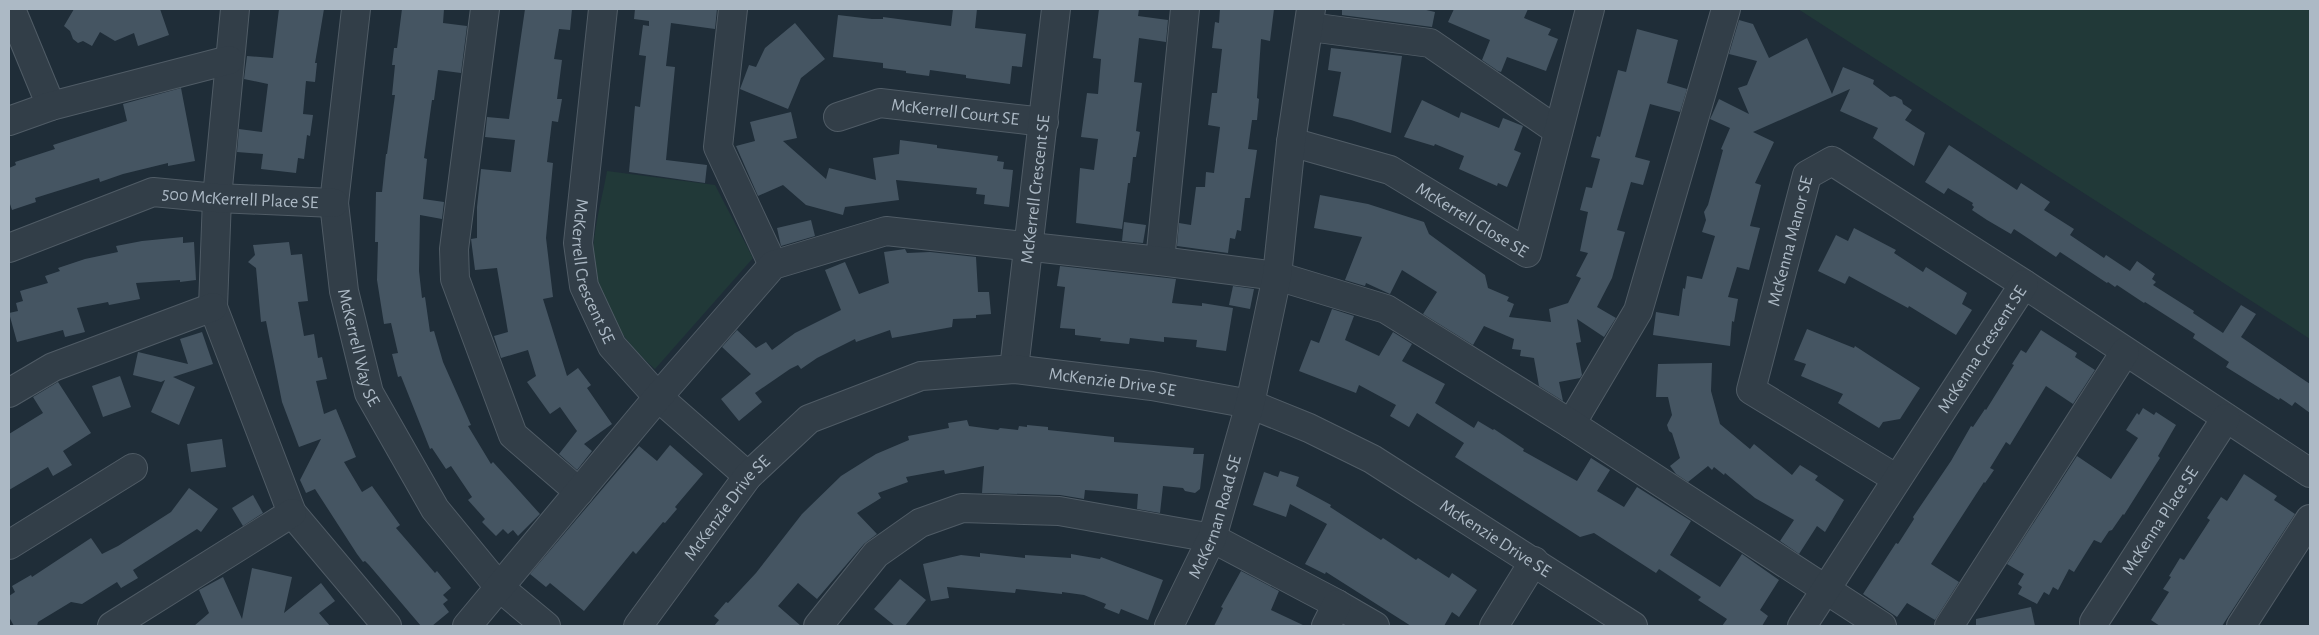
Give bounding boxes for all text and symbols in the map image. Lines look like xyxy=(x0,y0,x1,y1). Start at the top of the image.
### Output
street label: McKerrell Court SE xyxy=(890,96,1020,129)
street label: McKerrell Crescent SE xyxy=(1018,113,1054,265)
street label: McKenna Manor SE xyxy=(1765,174,1816,308)
street label: McKerrell Close SE xyxy=(1412,180,1531,262)
street label: 500 McKerrell Place SE xyxy=(161,185,319,212)
street label: McKerrell Crescent SE xyxy=(568,198,618,347)
street label: McKenna Crescent SE xyxy=(1935,283,2031,417)
street label: McKerrell Way SE xyxy=(334,287,383,410)
street label: McKenzie Drive SE xyxy=(1048,365,1178,400)
street label: McKenzie Drive SE xyxy=(681,452,774,564)
street label: McKernan Road SE xyxy=(1186,453,1245,582)
street label: McKenna Place SE xyxy=(2119,463,2202,578)
street label: McKenzie Drive SE xyxy=(1436,497,1554,581)

